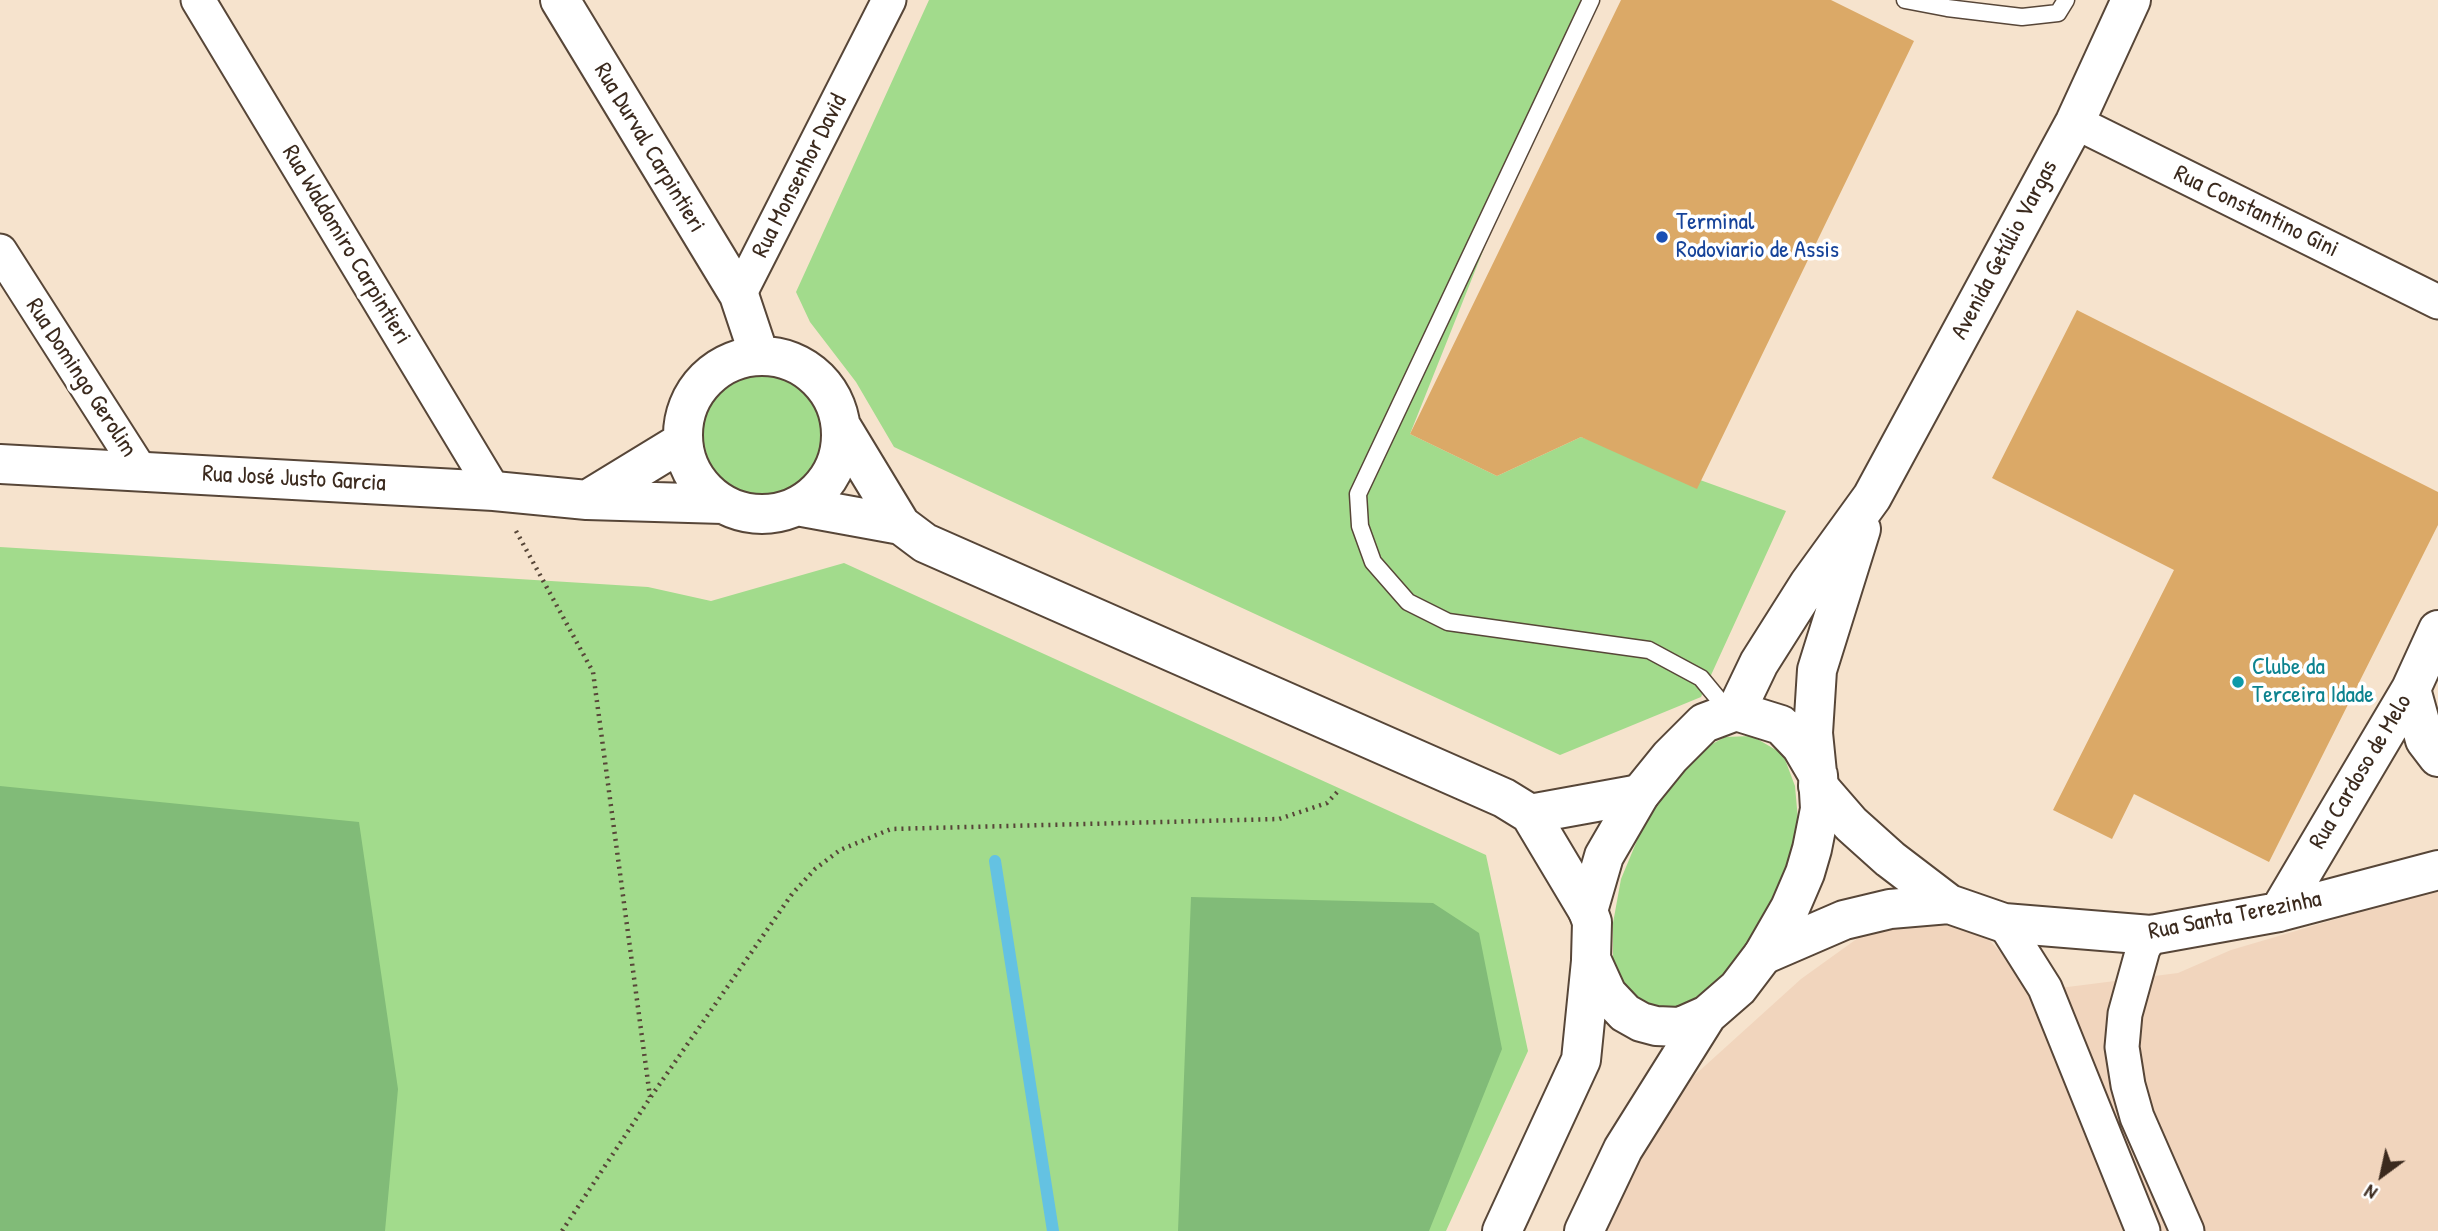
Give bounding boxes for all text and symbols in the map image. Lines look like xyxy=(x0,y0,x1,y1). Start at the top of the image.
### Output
street label: Rua Durval Carpintieri xyxy=(587,58,711,238)
street label: Rua Monsenhor David xyxy=(746,89,854,263)
street label: Rua Waldomiro Carpintieri xyxy=(275,140,417,350)
street label: Avenida Getúlio Vargas xyxy=(1946,156,2064,344)
street label: Rua Constantino Gini xyxy=(2169,160,2343,264)
place label: Terminal Rodoviario de Assis xyxy=(1676,209,1839,265)
marker: Terminal Rodoviario de Assis xyxy=(1654,229,1670,245)
street label: Rua Domingo Gerolim xyxy=(19,293,143,463)
street label: Rua José Justo Garcia xyxy=(202,460,386,498)
place label: Clube da Terceira Idade xyxy=(2252,654,2374,710)
marker: Clube da Terceira Idade xyxy=(2230,674,2246,690)
street label: Rua Cardoso de Melo xyxy=(2304,690,2418,854)
street label: Rua Santa Terezinha xyxy=(2146,885,2324,947)
north arrow xyxy=(2347,1140,2417,1210)
text: N xyxy=(2359,1179,2382,1206)

